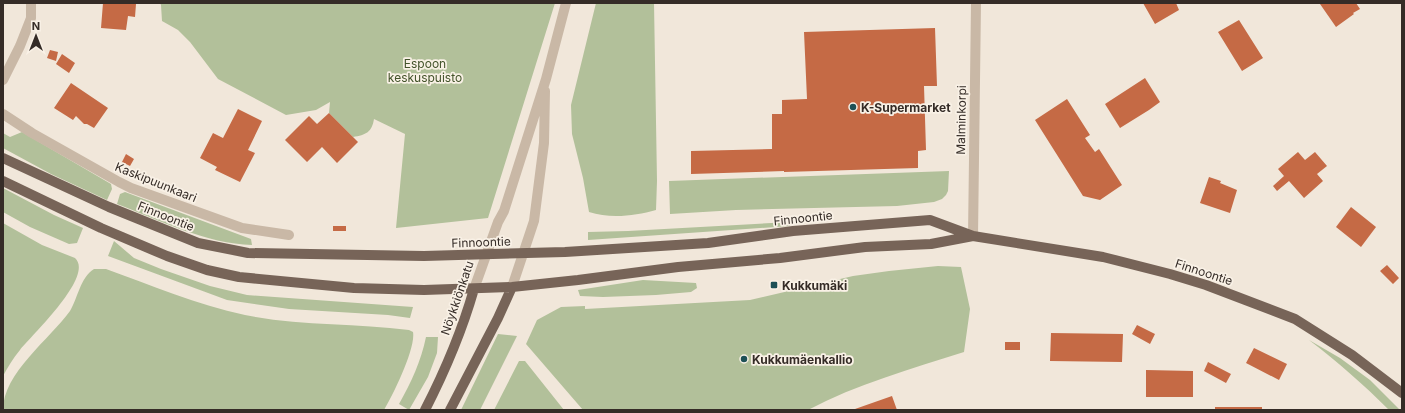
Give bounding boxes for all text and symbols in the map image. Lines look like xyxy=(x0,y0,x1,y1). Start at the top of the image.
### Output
north arrow xyxy=(16,16,56,56)
text: N xyxy=(32,19,40,33)
park label: Espoon keskuspuisto xyxy=(388,56,462,85)
street label: Malminkorpi xyxy=(953,85,969,155)
place label: K-Supermarket xyxy=(861,100,951,115)
marker: K-Supermarket xyxy=(848,102,858,112)
street label: Kaskipuunkaari xyxy=(113,159,199,205)
street label: Finnoontie xyxy=(136,198,196,234)
street label: Finnoontie xyxy=(773,207,833,229)
street label: Finnoontie xyxy=(451,233,511,251)
street label: Finnoontie xyxy=(1173,256,1235,288)
street label: Nöykkiönkatu xyxy=(437,259,477,337)
place label: Kukkumäki xyxy=(782,278,847,293)
marker: Kukkumäki xyxy=(769,280,779,290)
place label: Kukkumäenkallio xyxy=(752,352,853,367)
marker: Kukkumäenkallio xyxy=(739,354,749,364)

